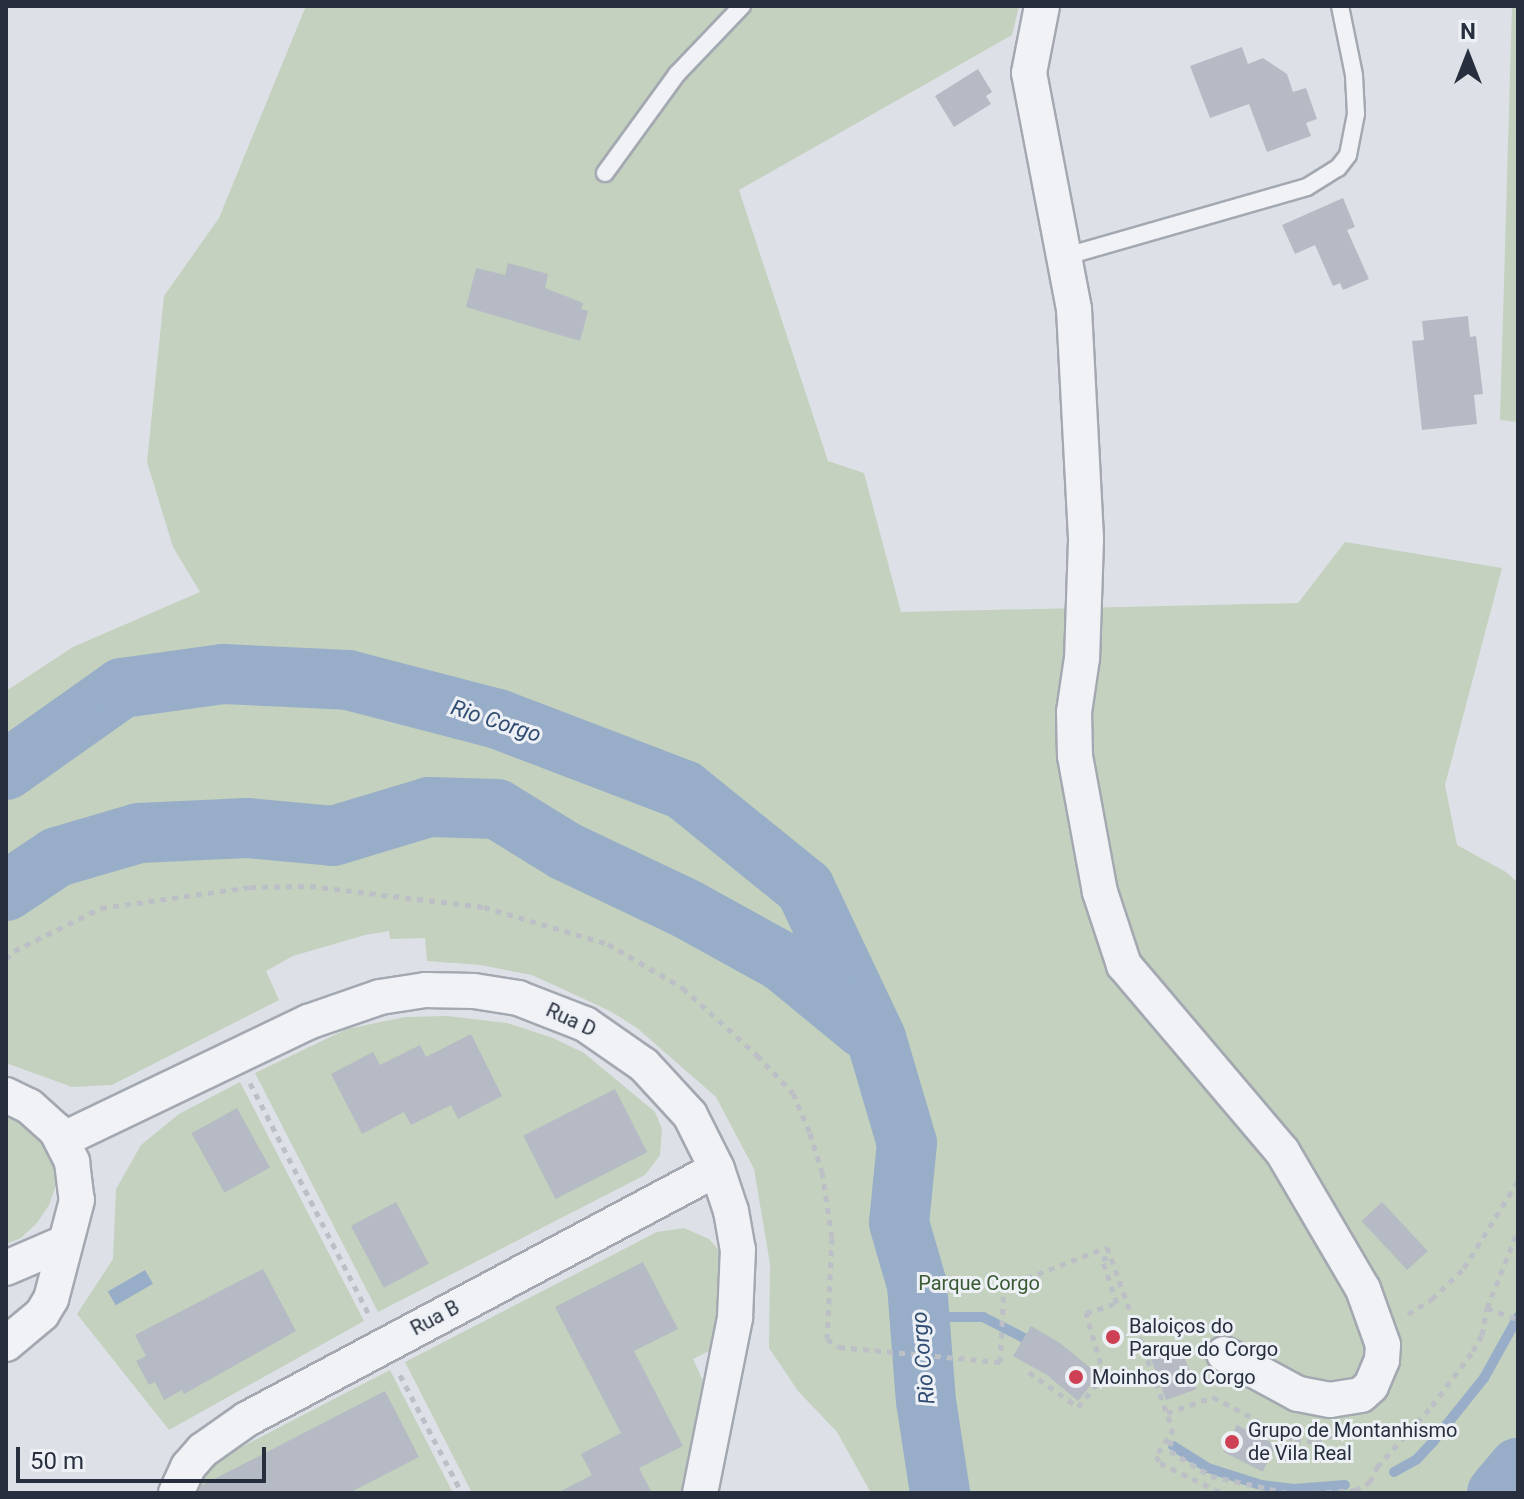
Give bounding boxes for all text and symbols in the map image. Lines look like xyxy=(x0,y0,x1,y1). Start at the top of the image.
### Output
north arrow xyxy=(1428,16,1508,96)
text: N xyxy=(1460,19,1476,44)
water label: Rio Corgo xyxy=(448,694,544,748)
street label: Rua D xyxy=(542,998,600,1042)
park label: Parque Corgo xyxy=(918,1271,1040,1295)
street label: Rua B xyxy=(407,1295,463,1341)
water label: Rio Corgo xyxy=(906,1310,940,1406)
place label: Baloiços do Parque do Corgo xyxy=(1129,1314,1278,1361)
marker: Baloiços do Parque do Corgo xyxy=(1104,1328,1122,1346)
place label: Moinhos do Corgo xyxy=(1092,1365,1256,1389)
marker: Moinhos do Corgo xyxy=(1067,1368,1085,1386)
place label: Grupo de Montanhismo de Vila Real xyxy=(1248,1418,1457,1465)
scale bar xyxy=(20,1431,270,1481)
marker: Grupo de Montanhismo de Vila Real xyxy=(1223,1433,1241,1451)
text: 50 m xyxy=(30,1447,84,1475)

